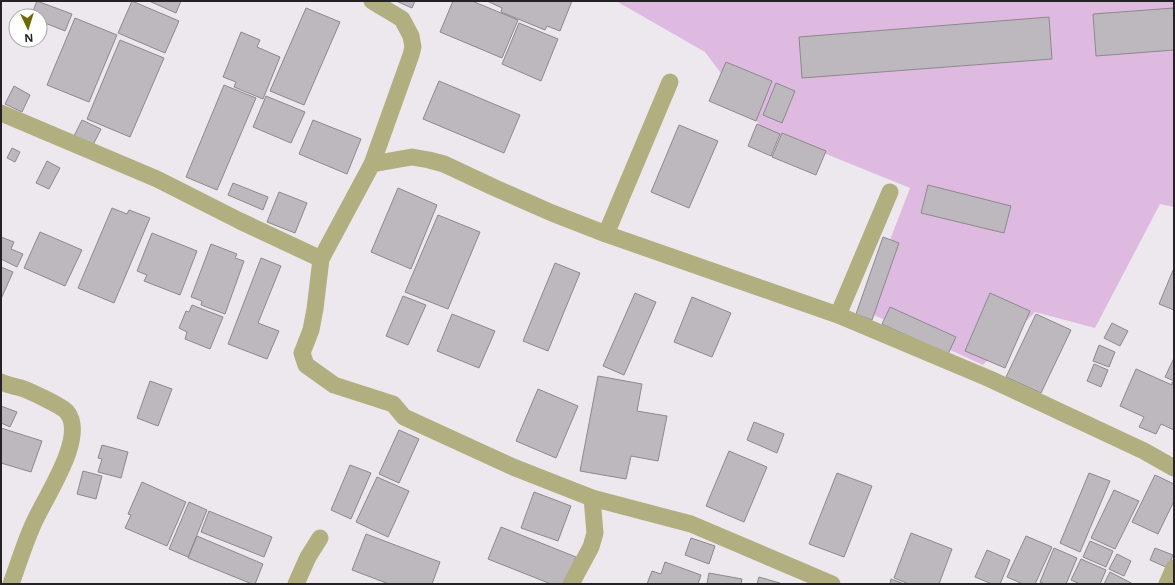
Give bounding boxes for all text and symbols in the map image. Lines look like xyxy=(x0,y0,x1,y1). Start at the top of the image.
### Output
north arrow xyxy=(8,8,48,48)
text: N xyxy=(24,31,34,46)

